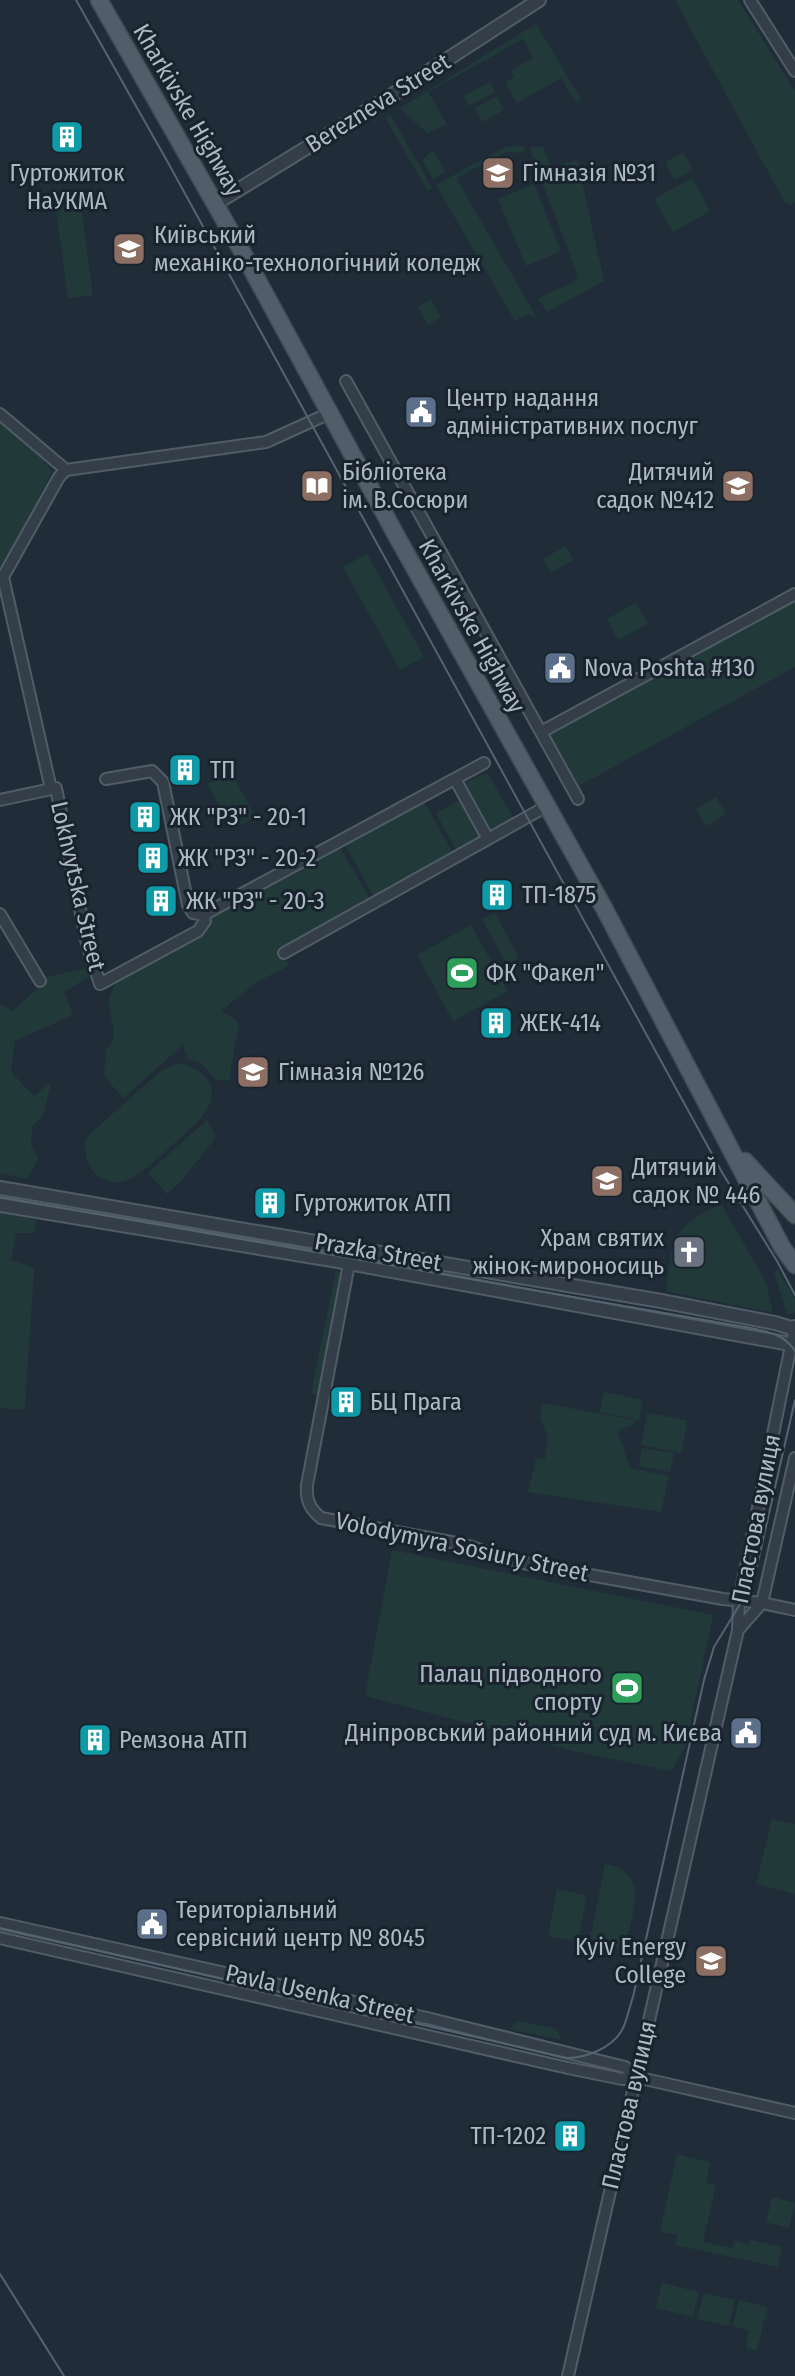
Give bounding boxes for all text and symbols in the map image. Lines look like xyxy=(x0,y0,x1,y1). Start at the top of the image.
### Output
street label: Kharkivske Highway xyxy=(127,19,249,201)
street label: Berezneva Street xyxy=(301,47,456,159)
building icon: Гуртожиток НаУКМА xyxy=(48,118,86,156)
school or university icon: Гімназія №31 xyxy=(479,154,517,192)
place label: Гуртожиток НаУКМА xyxy=(10,159,125,215)
place label: Гімназія №31 xyxy=(522,159,656,187)
place label: Київський механіко-технологічний коледж xyxy=(154,221,481,277)
school or university icon: Київський механіко-технологічний коледж xyxy=(110,230,148,268)
place label: Центр надання адміністративних послуг xyxy=(446,384,698,440)
public building icon: Центр надання адміністративних послуг xyxy=(402,393,440,431)
place label: Бібліотека ім. В.Сосюри xyxy=(342,458,468,514)
place label: Дитячий садок №412 xyxy=(596,458,714,514)
library icon: Бібліотека ім. В.Сосюри xyxy=(298,467,336,505)
school or university icon: Дитячий садок №412 xyxy=(719,467,757,505)
street label: Kharkivske Highway xyxy=(413,534,531,718)
public building icon: Nova Poshta #130 xyxy=(541,649,579,687)
place label: Nova Poshta #130 xyxy=(584,654,755,682)
building icon: ТП xyxy=(166,751,204,789)
place label: ТП xyxy=(210,756,236,784)
building icon: ЖК "РЗ" - 20-1 xyxy=(126,798,164,836)
street label: Lokhvytska Street xyxy=(45,799,111,974)
place label: ЖК "РЗ" - 20-1 xyxy=(170,803,307,831)
building icon: ЖК "РЗ" - 20-2 xyxy=(134,839,172,877)
place label: ЖК "РЗ" - 20-2 xyxy=(178,844,316,872)
building icon: ТП-1875 xyxy=(478,876,516,914)
place label: ТП-1875 xyxy=(522,881,596,909)
building icon: ЖК "РЗ" - 20-3 xyxy=(142,882,180,920)
place label: ЖК "РЗ" - 20-3 xyxy=(186,887,325,915)
sports icon: ФК "Факел" xyxy=(443,954,481,992)
place label: ФК "Факел" xyxy=(486,959,605,987)
building icon: ЖЕК-414 xyxy=(477,1004,515,1042)
place label: ЖЕК-414 xyxy=(520,1009,601,1037)
school or university icon: Гімназія №126 xyxy=(234,1053,272,1091)
place label: Гімназія №126 xyxy=(278,1058,424,1086)
place label: Дитячий садок № 446 xyxy=(631,1153,760,1209)
school or university icon: Дитячий садок № 446 xyxy=(588,1162,626,1200)
building icon: Гуртожиток АТП xyxy=(251,1184,289,1222)
place label: Гуртожиток АТП xyxy=(294,1189,452,1217)
place label: Храм святих жінок-мироносиць xyxy=(473,1224,664,1280)
street label: Prazka Street xyxy=(312,1227,444,1277)
church icon: Храм святих жінок-мироносиць xyxy=(670,1233,708,1271)
building icon: БЦ Прага xyxy=(327,1383,365,1421)
place label: БЦ Прага xyxy=(370,1388,462,1416)
street label: Пластова вулиця xyxy=(726,1432,786,1606)
street label: Volodymyra Sosiury Street xyxy=(333,1507,591,1588)
place label: Палац підводного спорту xyxy=(419,1660,602,1716)
sports icon: Палац підводного спорту xyxy=(608,1669,646,1707)
public building icon: Дніпровський районний суд м. Києва xyxy=(727,1714,765,1752)
place label: Дніпровський районний суд м. Києва xyxy=(344,1719,722,1747)
building icon: Ремзона АТП xyxy=(76,1721,114,1759)
place label: Ремзона АТП xyxy=(119,1726,248,1754)
place label: Територіальний сервісний центр № 8045 xyxy=(176,1896,425,1952)
public building icon: Територіальний сервісний центр № 8045 xyxy=(133,1905,171,1943)
place label: Kyiv Energy College xyxy=(575,1933,686,1989)
school or university icon: Kyiv Energy College xyxy=(692,1942,730,1980)
street label: Pavla Usenka Street xyxy=(223,1959,417,2029)
street label: Пластова вулиця xyxy=(596,2018,662,2192)
building icon: ТП-1202 xyxy=(551,2117,589,2155)
place label: ТП-1202 xyxy=(470,2122,546,2150)

